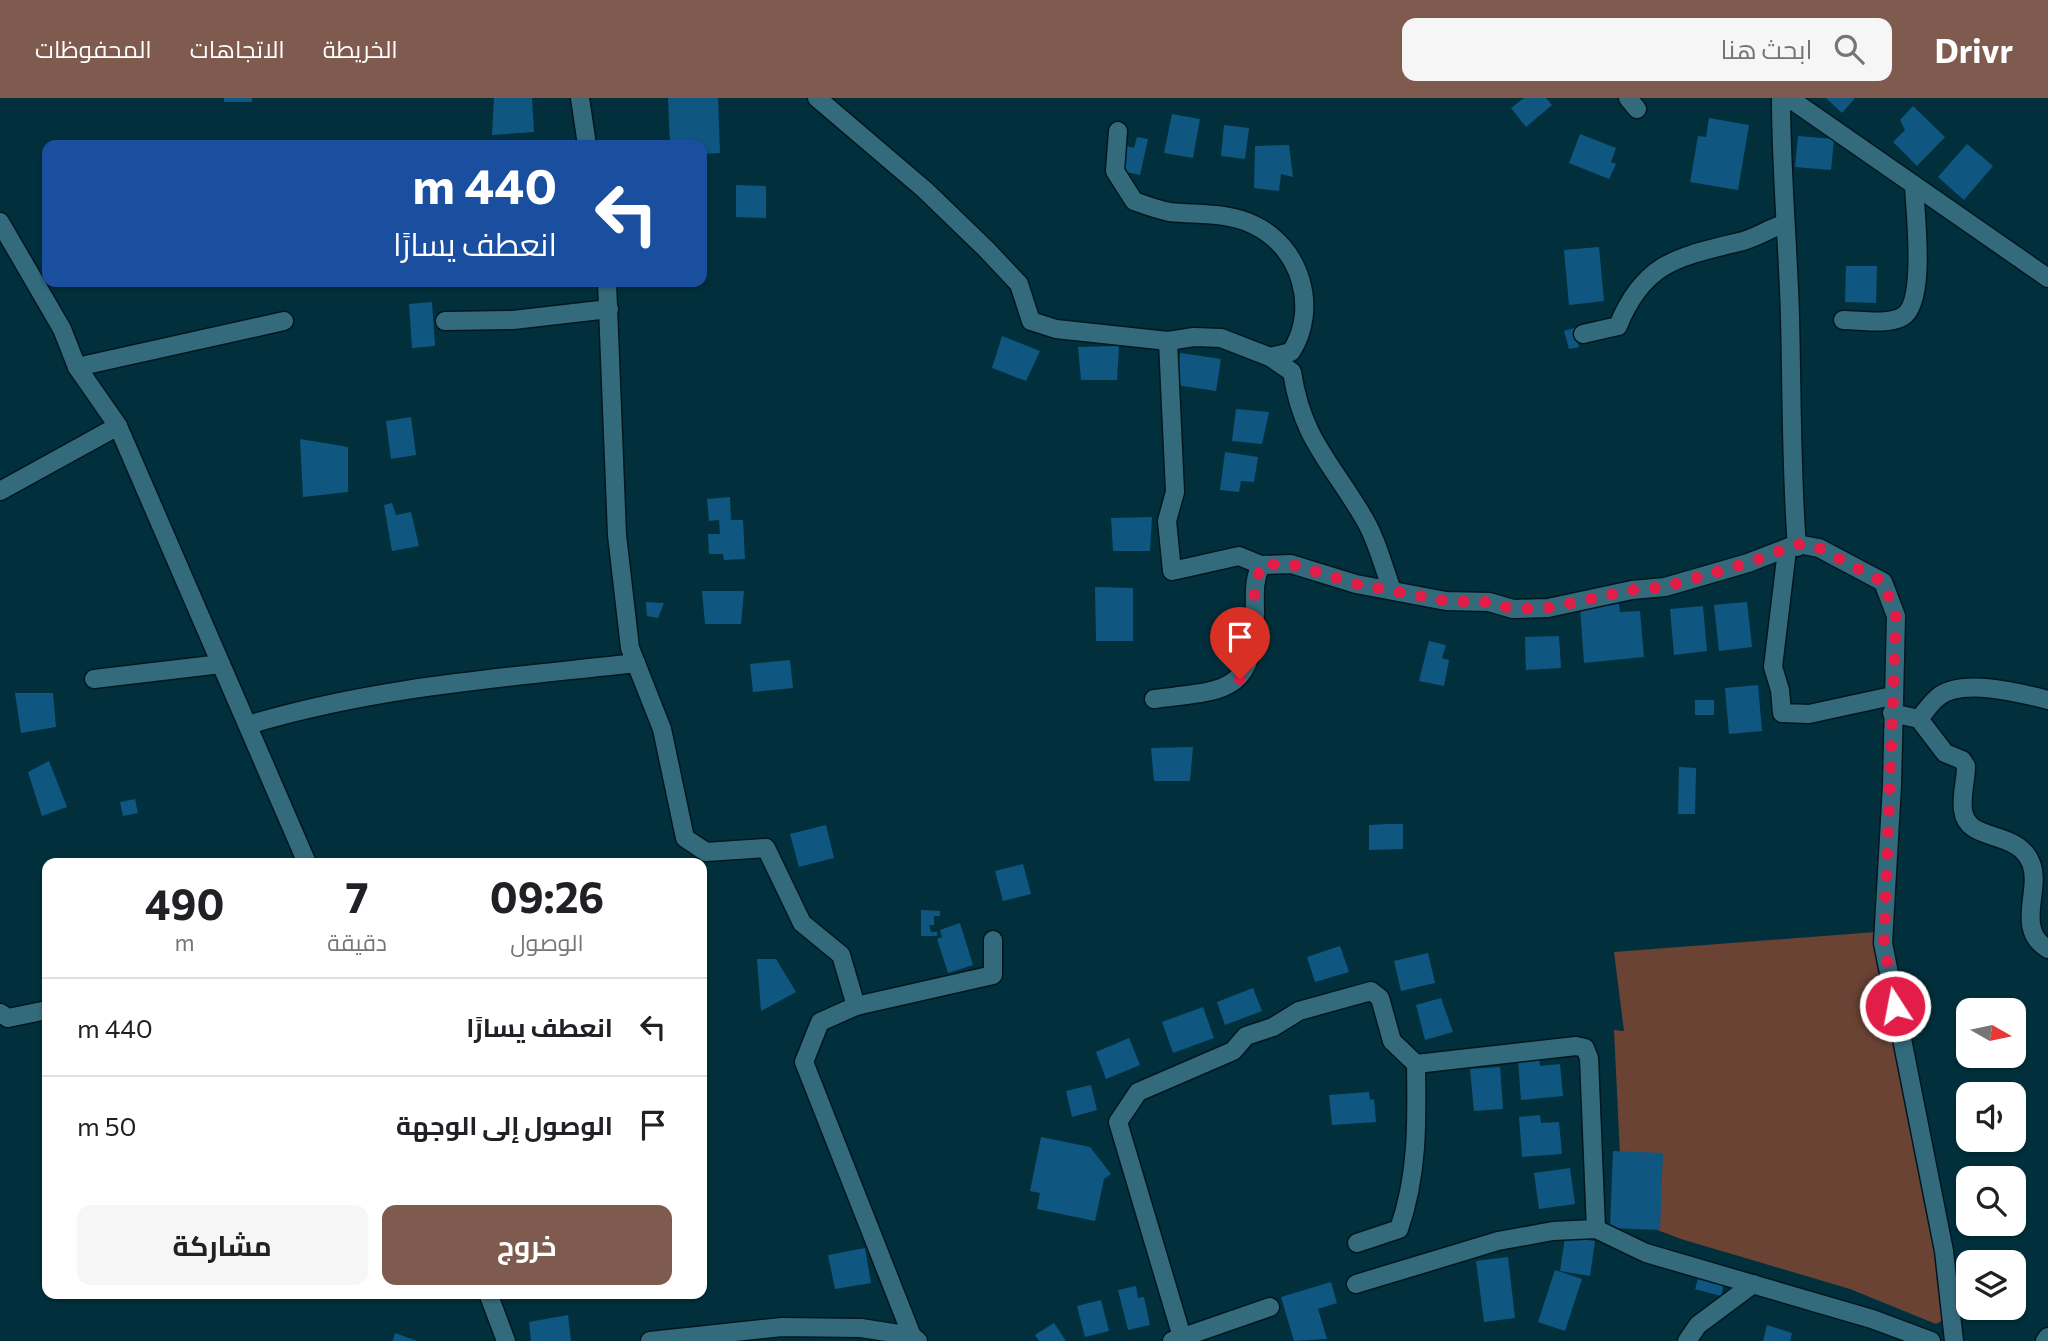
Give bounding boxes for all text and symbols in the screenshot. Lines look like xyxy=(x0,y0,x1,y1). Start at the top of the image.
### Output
search box xyxy=(1402,18,1892,81)
text: Drivr xyxy=(1934,29,2013,70)
icon: search xyxy=(1830,30,1868,68)
text: ابحث هنا xyxy=(1721,33,1812,64)
text: المحفوظات xyxy=(35,34,152,63)
text: الاتجاهات xyxy=(190,34,285,63)
text: الخريطة xyxy=(323,34,398,63)
text: 440 m xyxy=(412,154,557,214)
icon: left xyxy=(581,168,672,259)
text: انعطف يسارًا xyxy=(393,223,557,263)
pin xyxy=(1210,607,1270,679)
icon: arrive xyxy=(1221,618,1259,656)
text: 7 xyxy=(346,870,369,922)
text: 09:26 xyxy=(490,870,604,922)
text: 490 xyxy=(145,877,224,929)
text: m xyxy=(175,928,195,956)
text: دقيقة xyxy=(327,928,387,956)
text: الوصول xyxy=(510,928,584,956)
position arrow xyxy=(1858,969,1932,1043)
north arrow xyxy=(1956,998,2026,1068)
map controls xyxy=(1956,998,2026,1320)
icon: left xyxy=(634,1008,672,1046)
text: انعطف يسارًا xyxy=(466,1011,613,1042)
text: 440 m xyxy=(77,1012,153,1043)
button: sound xyxy=(1956,1082,2026,1152)
icon: arrive xyxy=(634,1106,672,1144)
text: الوصول إلى الوجهة xyxy=(396,1109,613,1140)
text: 50 m xyxy=(77,1110,137,1141)
button: search xyxy=(1956,1166,2026,1236)
button: مشاركة xyxy=(77,1205,368,1285)
button: خروج xyxy=(382,1205,672,1285)
button: layers xyxy=(1956,1250,2026,1320)

